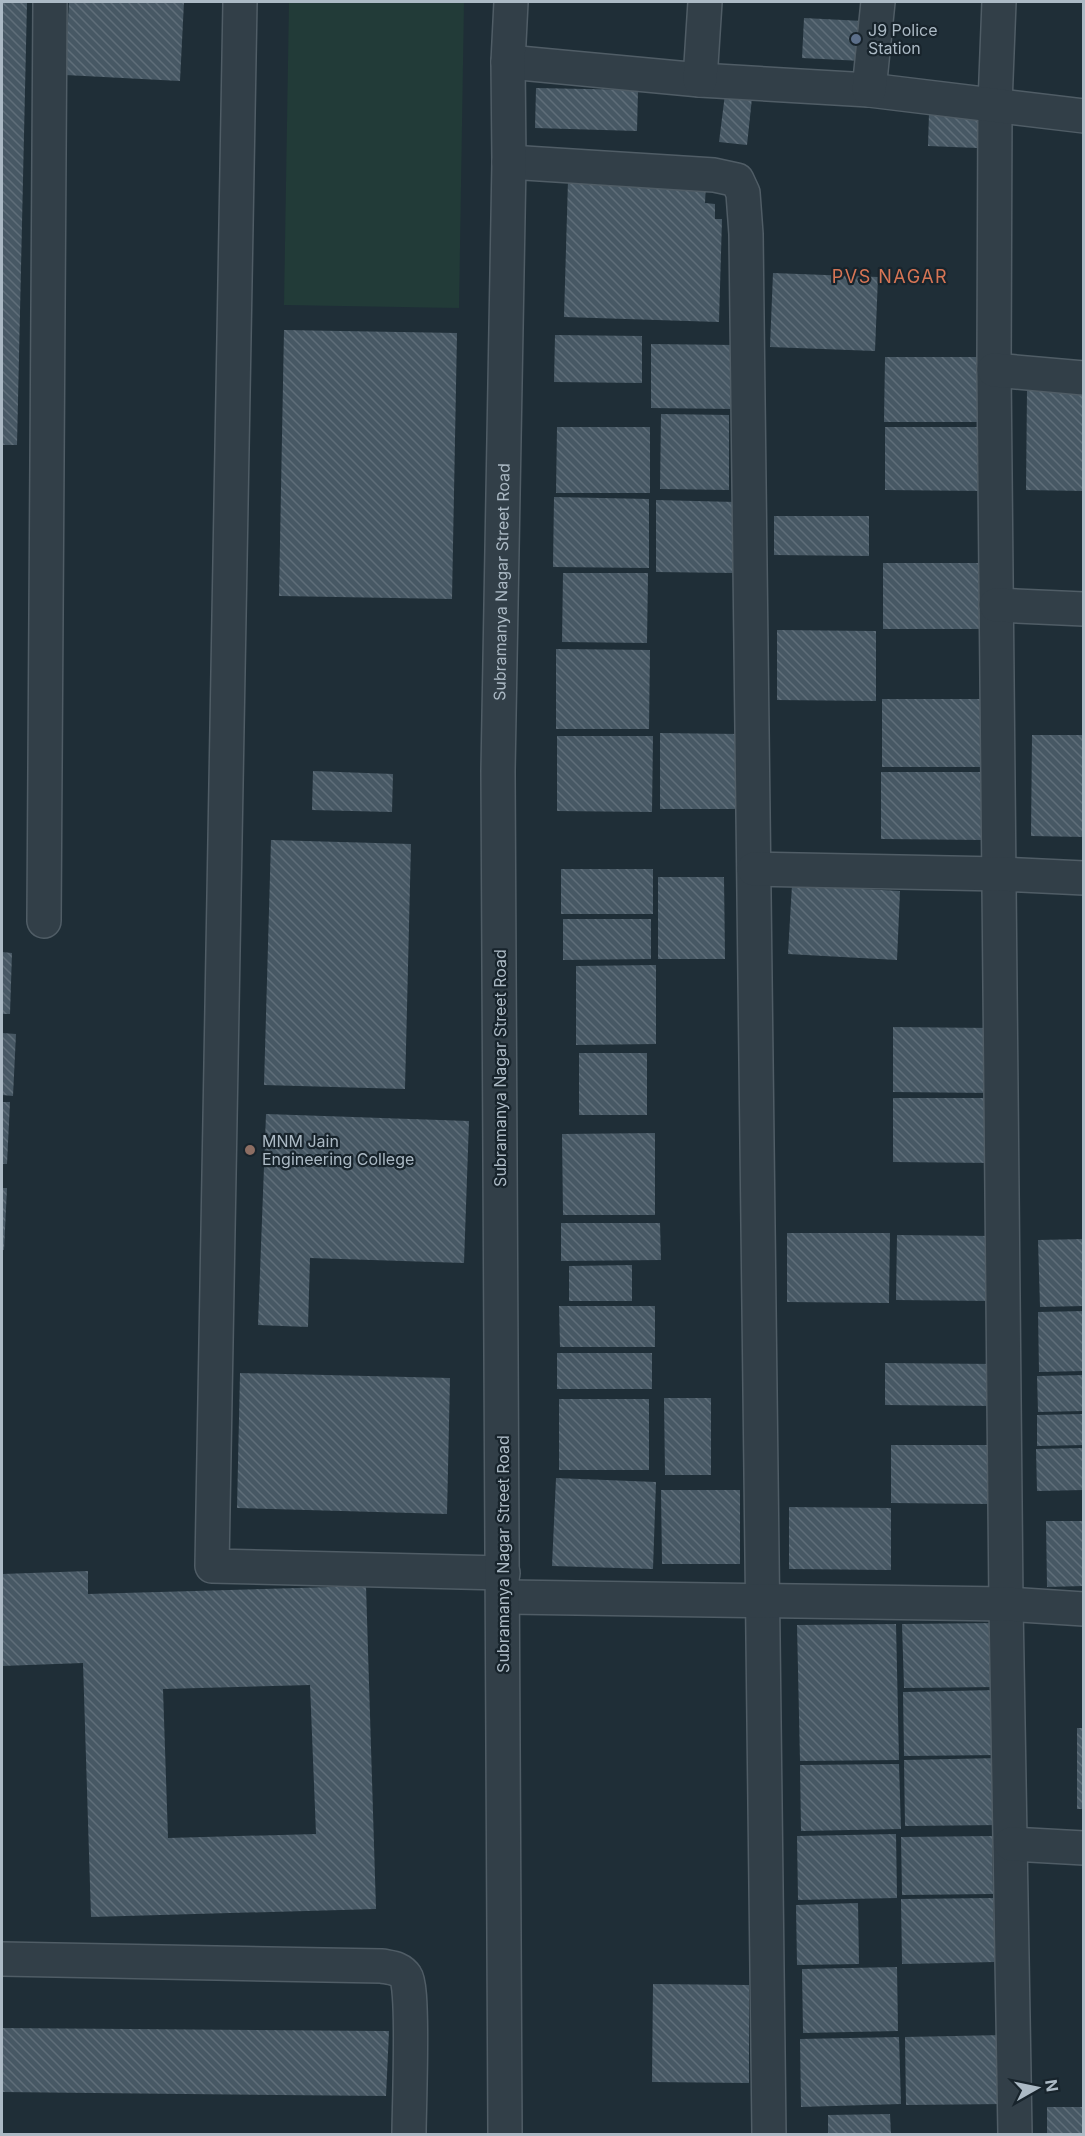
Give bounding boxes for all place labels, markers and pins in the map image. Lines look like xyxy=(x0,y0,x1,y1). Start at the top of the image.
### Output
place label: J9 Police Station xyxy=(868,20,938,58)
marker: J9 Police Station xyxy=(849,32,863,46)
place label: MNM Jain Engineering College xyxy=(262,1131,414,1169)
marker: MNM Jain Engineering College xyxy=(243,1143,257,1157)

